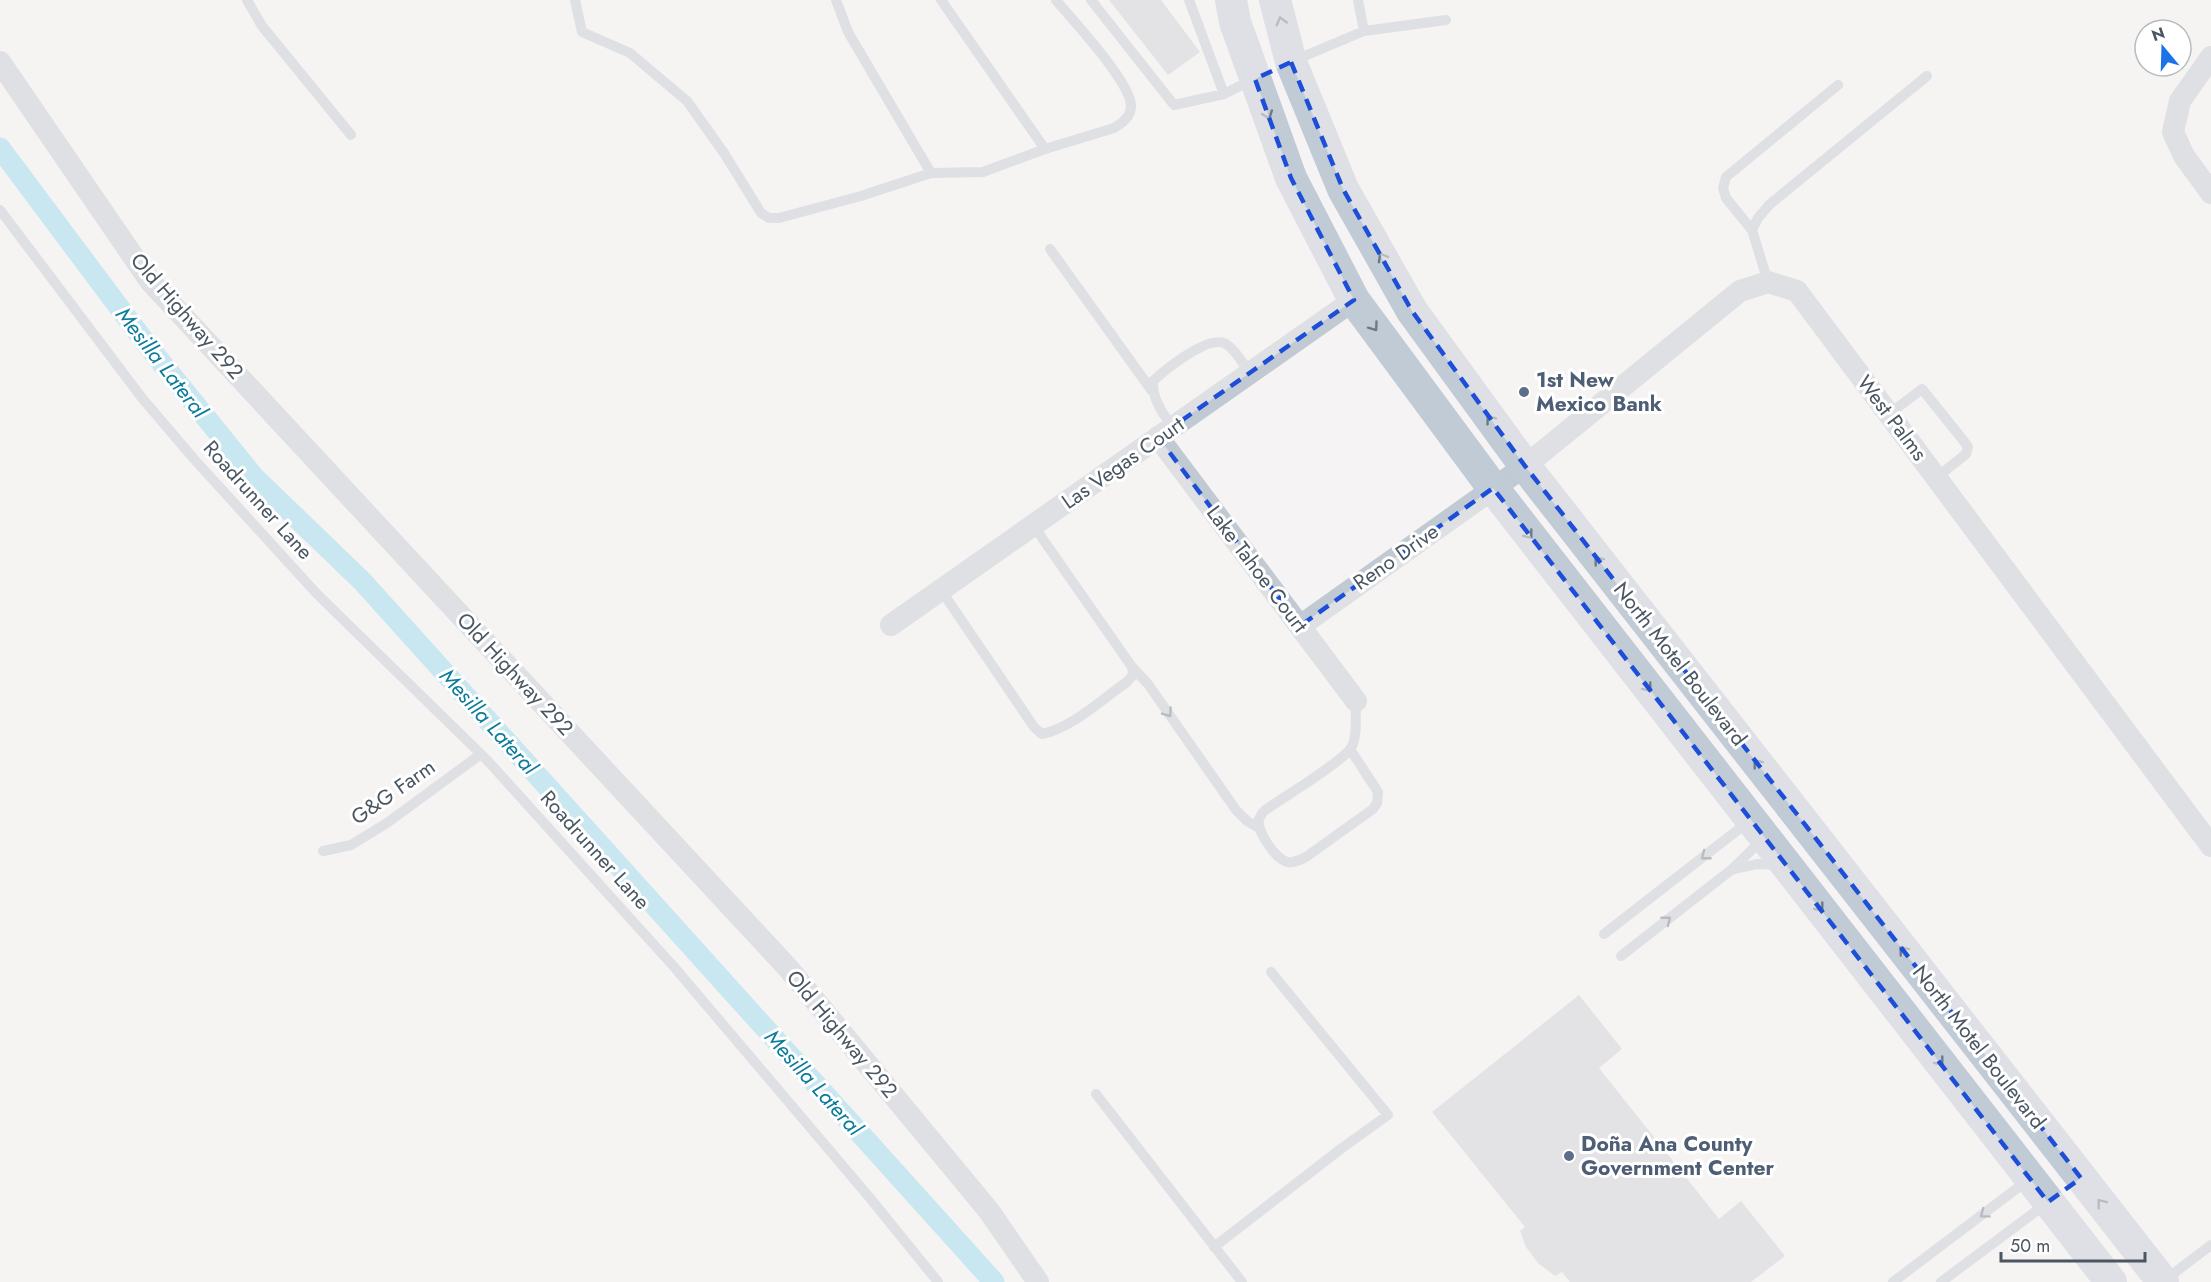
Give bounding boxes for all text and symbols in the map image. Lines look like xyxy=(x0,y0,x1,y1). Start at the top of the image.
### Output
one-way arrow xyxy=(1275,16,1288,26)
north arrow xyxy=(2133,18,2193,78)
text: N xyxy=(2149,21,2168,47)
one-way arrow xyxy=(1261,109,1273,120)
street label: Old Highway 292 xyxy=(124,246,250,386)
one-way arrow xyxy=(1377,253,1389,263)
water label: Mesilla Lateral xyxy=(108,300,216,425)
one-way arrow xyxy=(1367,320,1378,331)
place label: 1st New Mexico Bank xyxy=(1536,365,1662,419)
street label: West Palms xyxy=(1850,369,1934,467)
marker: 1st New Mexico Bank xyxy=(1517,385,1531,399)
street label: Las Vegas Court xyxy=(1056,410,1190,516)
one-way arrow xyxy=(1487,414,1498,425)
street label: Roadrunner Lane xyxy=(196,434,320,566)
street label: Lake Tahoe Court xyxy=(1199,499,1315,639)
street label: Reno Drive xyxy=(1347,516,1445,597)
one-way arrow xyxy=(1521,528,1532,539)
one-way arrow xyxy=(1595,555,1606,566)
street label: North Motel Boulevard xyxy=(1606,576,1754,752)
street label: Old Highway 292 xyxy=(450,606,580,742)
water label: Mesilla Lateral xyxy=(432,661,546,782)
one-way arrow xyxy=(1641,682,1652,693)
one-way arrow xyxy=(1161,706,1172,717)
street label: G&G Farm xyxy=(345,752,441,832)
one-way arrow xyxy=(1754,759,1765,770)
street label: Roadrunner Lane xyxy=(533,784,657,916)
one-way arrow xyxy=(1700,849,1711,860)
one-way arrow xyxy=(1812,902,1823,913)
one-way arrow xyxy=(1660,917,1671,928)
one-way arrow xyxy=(1900,946,1911,957)
street label: North Motel Boulevard xyxy=(1905,959,2053,1135)
street label: Old Highway 292 xyxy=(779,964,905,1104)
water label: Mesilla Lateral xyxy=(757,1022,871,1143)
one-way arrow xyxy=(1932,1056,1943,1067)
place label: Doña Ana County Government Center xyxy=(1581,1129,1775,1183)
marker: Doña Ana County Government Center xyxy=(1562,1149,1576,1163)
one-way arrow xyxy=(2097,1199,2108,1210)
one-way arrow xyxy=(1979,1206,1990,1217)
scale bar xyxy=(2001,1225,2145,1263)
text: 50 m xyxy=(2010,1233,2050,1259)

